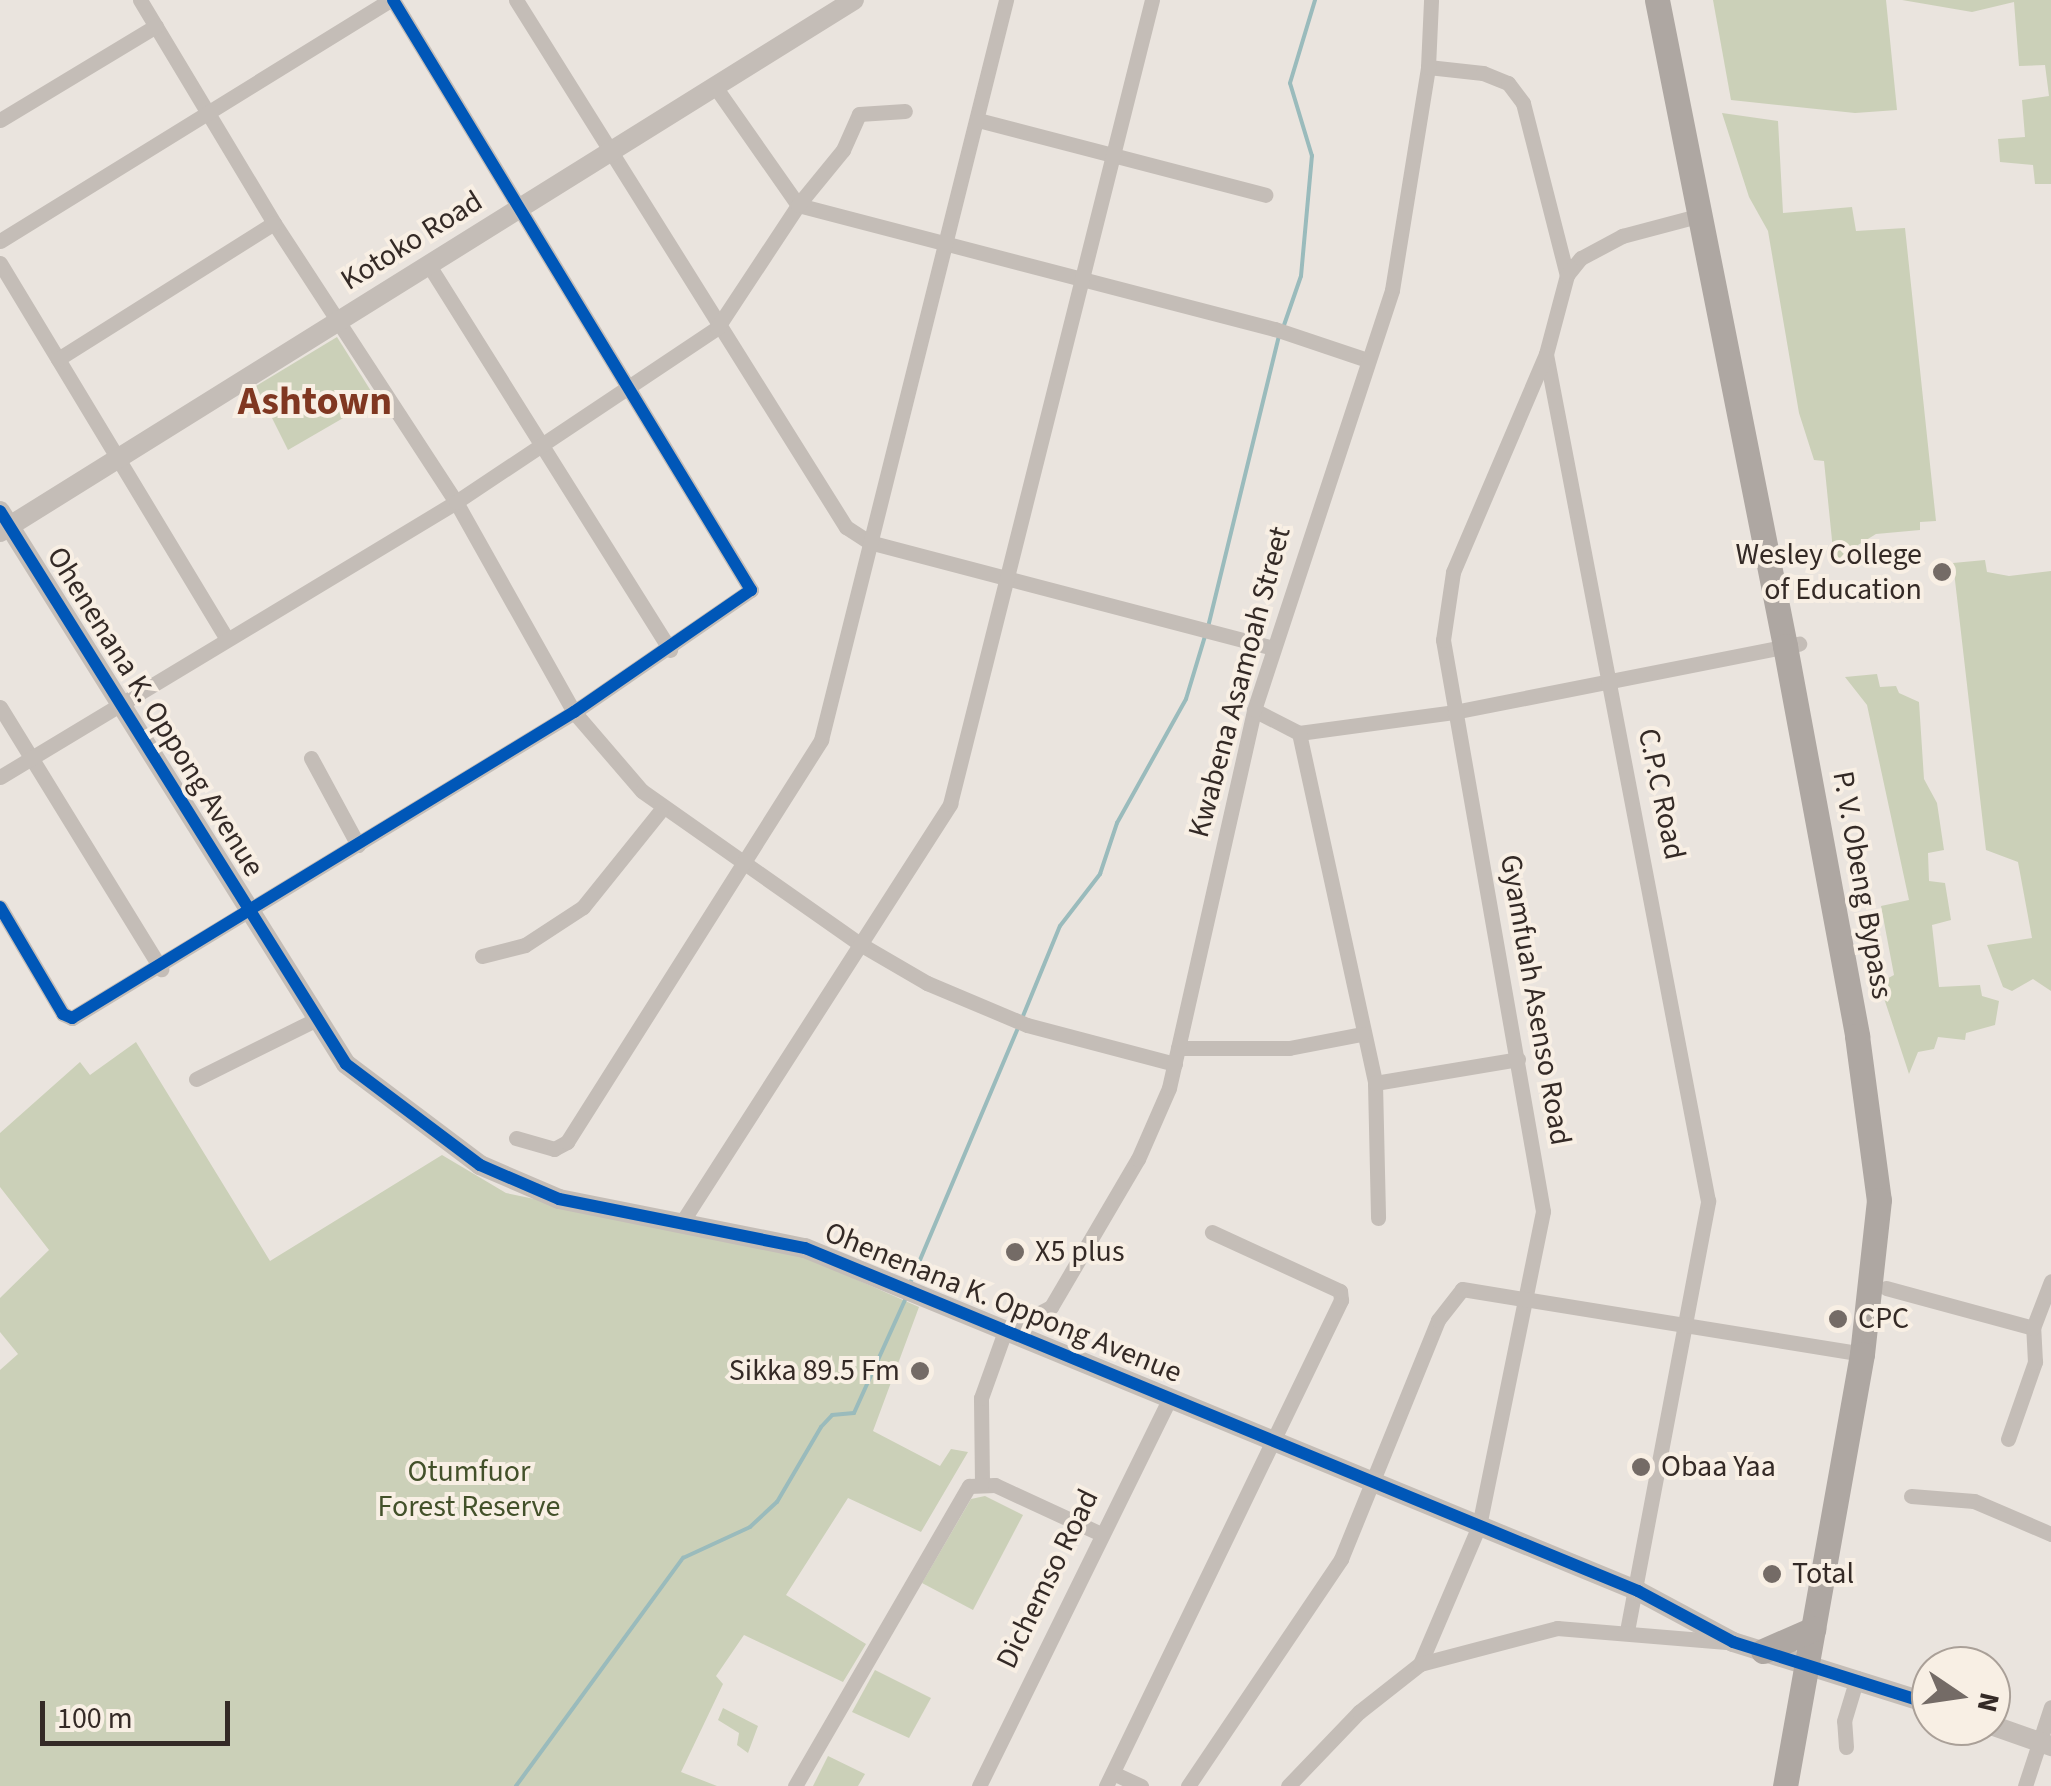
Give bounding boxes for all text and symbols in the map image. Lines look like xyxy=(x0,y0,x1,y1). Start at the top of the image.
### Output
street label: Kotoko Road xyxy=(335,183,489,299)
district label: Ashtown xyxy=(238,378,392,426)
street label: Kwabena Asamoah Street xyxy=(1181,523,1299,841)
place label: Wesley College of Education xyxy=(1735,537,1922,608)
street label: Ohenenana K. Oppong Avenue xyxy=(39,541,271,883)
marker: Wesley College of Education xyxy=(1931,561,1953,583)
street label: C.P.C Road xyxy=(1630,725,1692,863)
street label: P. V. Obeng Bypass xyxy=(1824,768,1900,1002)
street label: Gyamfuah Asenso Road xyxy=(1492,852,1578,1148)
street label: Ohenenana K. Oppong Avenue xyxy=(819,1215,1187,1391)
place label: X5 plus xyxy=(1035,1234,1124,1270)
marker: X5 plus xyxy=(1004,1241,1026,1263)
place label: CPC xyxy=(1858,1301,1909,1337)
marker: CPC xyxy=(1827,1308,1849,1330)
place label: Sikka 89.5 Fm xyxy=(729,1353,900,1389)
marker: Sikka 89.5 Fm xyxy=(909,1360,931,1382)
place label: Obaa Yaa xyxy=(1661,1449,1776,1485)
park label: Otumfuor Forest Reserve xyxy=(378,1454,560,1524)
marker: Obaa Yaa xyxy=(1630,1456,1652,1478)
street label: Dichemso Road xyxy=(989,1484,1107,1674)
place label: Total xyxy=(1792,1556,1854,1592)
marker: Total xyxy=(1761,1563,1783,1585)
north arrow xyxy=(1911,1646,2011,1746)
scale bar xyxy=(45,1681,235,1743)
text: N xyxy=(1967,1689,2010,1716)
text: 100 m xyxy=(57,1697,133,1740)

